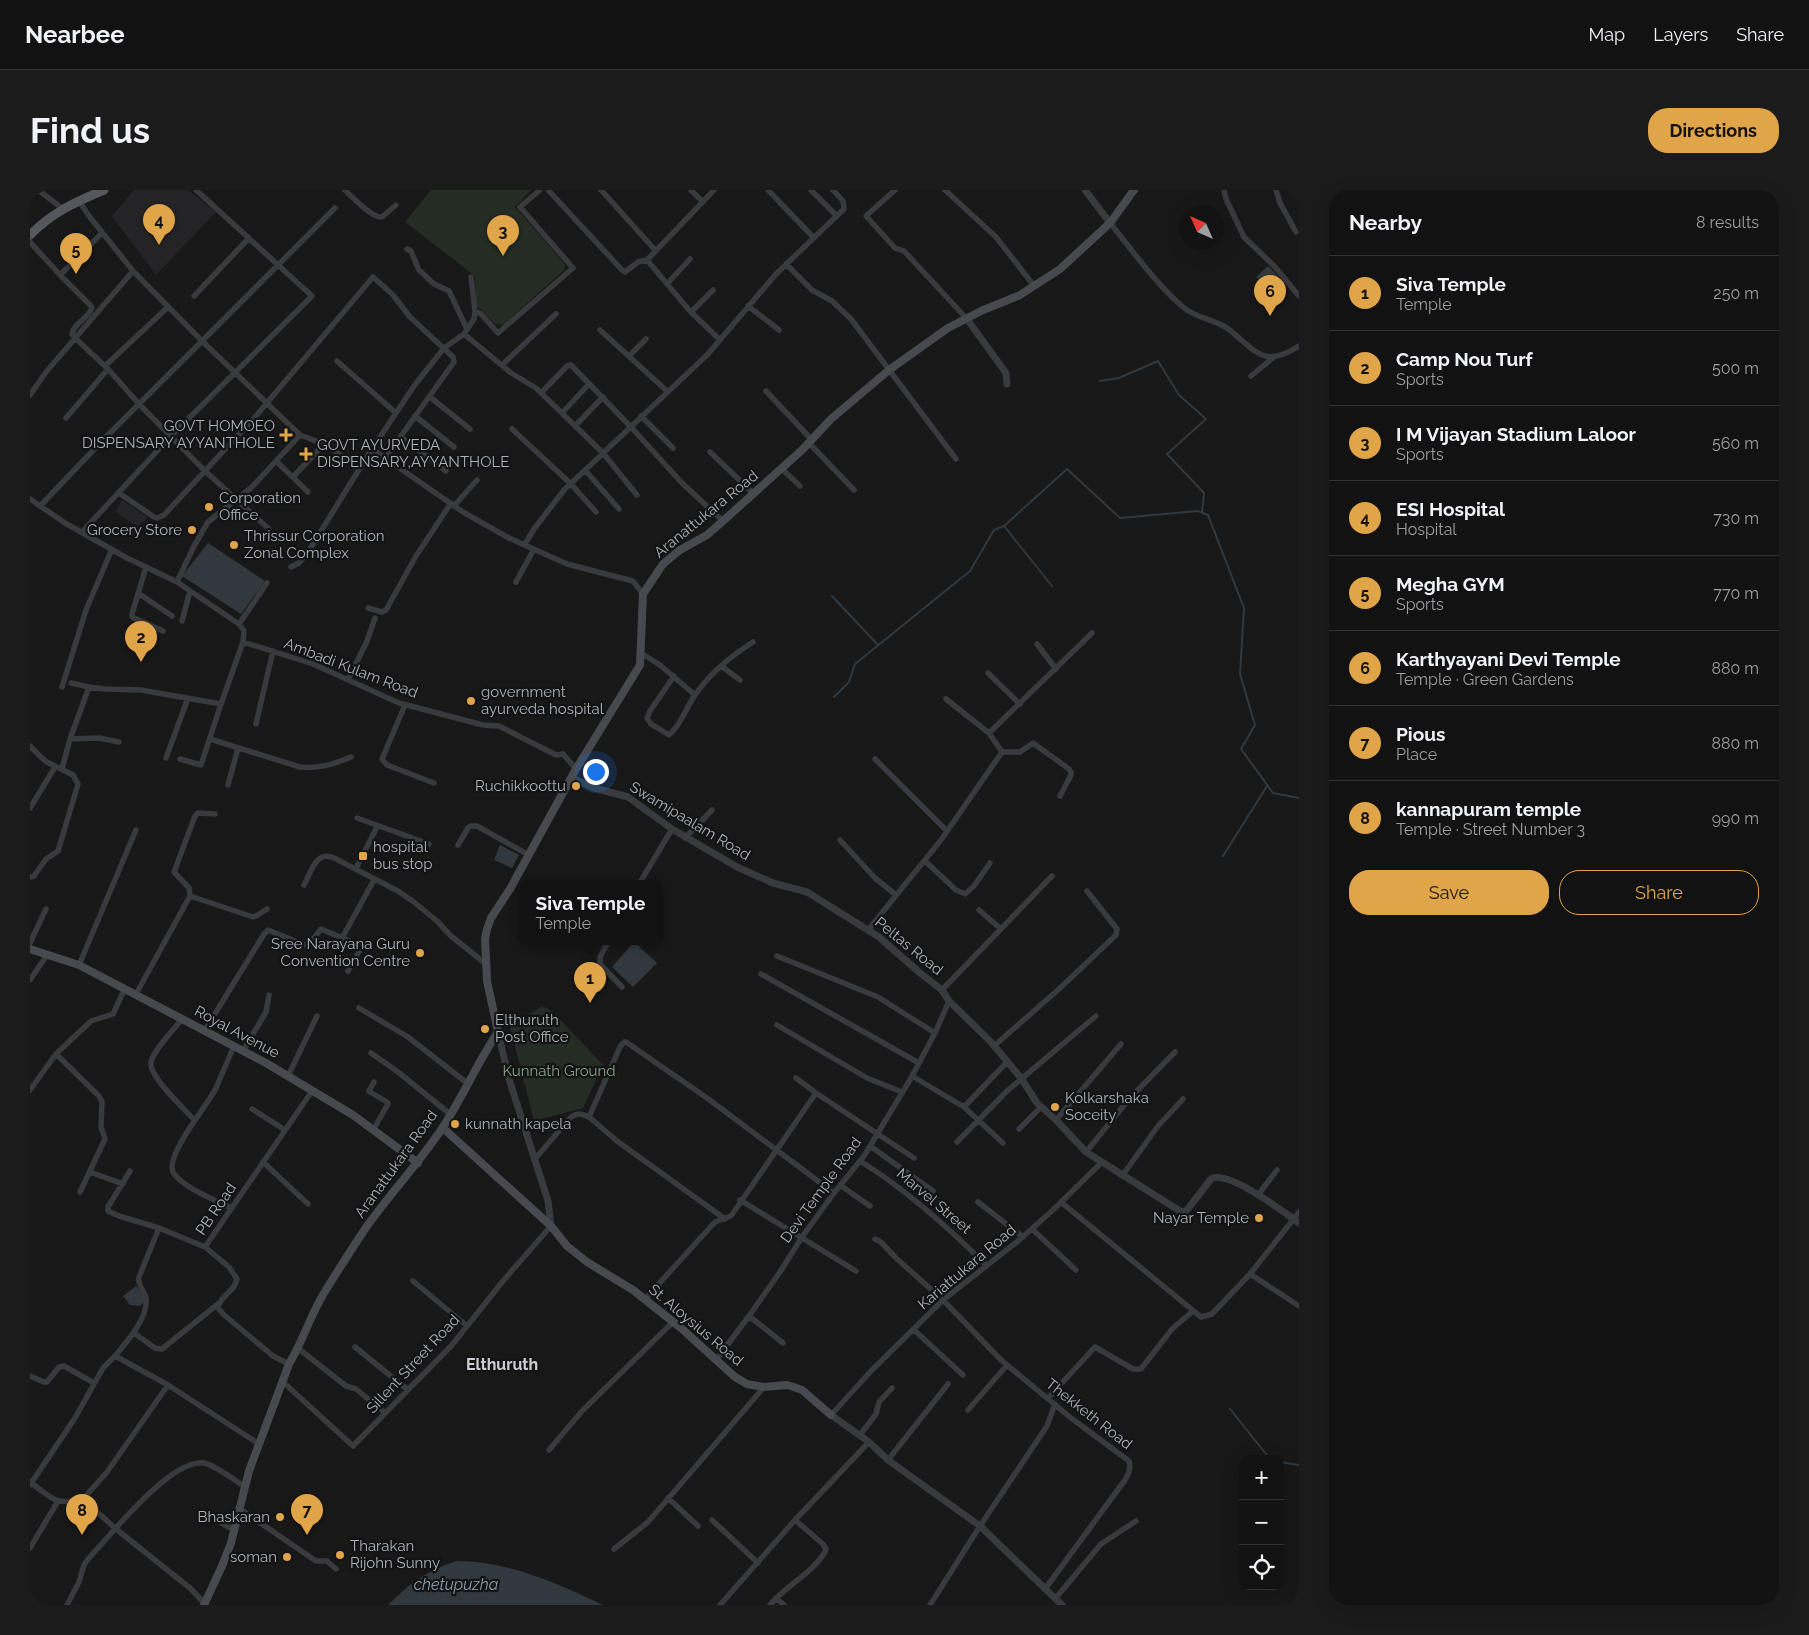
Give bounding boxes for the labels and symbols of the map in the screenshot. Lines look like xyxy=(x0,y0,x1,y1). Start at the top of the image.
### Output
pin: 4 xyxy=(143,204,175,245)
north arrow xyxy=(1179,205,1224,250)
pin: 3 xyxy=(487,215,519,256)
pin: 5 xyxy=(60,233,92,274)
pin: 6 xyxy=(1254,275,1286,316)
place label: GOVT HOMOEO DISPENSARY AYYANTHOLE xyxy=(82,417,275,452)
marker: GOVT HOMOEO DISPENSARY AYYANTHOLE xyxy=(279,428,293,442)
place label: GOVT AYURVEDA DISPENSARY,AYYANTHOLE xyxy=(317,436,509,471)
marker: GOVT AYURVEDA DISPENSARY,AYYANTHOLE xyxy=(299,447,313,461)
street label: Aranattukara Road xyxy=(650,467,762,561)
place label: Corporation Office xyxy=(219,489,301,524)
marker: Corporation Office xyxy=(203,501,215,513)
place label: Grocery Store xyxy=(87,521,182,539)
marker: Grocery Store xyxy=(186,524,198,536)
place label: Thrissur Corporation Zonal Complex xyxy=(244,527,385,562)
marker: Thrissur Corporation Zonal Complex xyxy=(228,539,240,551)
pin: 2 xyxy=(125,621,157,662)
street label: Ambadi Kulam Road xyxy=(282,634,420,702)
place label: government ayurveda hospital xyxy=(481,683,605,718)
marker: government ayurveda hospital xyxy=(465,695,477,707)
your location xyxy=(583,759,609,785)
place label: Ruchikkoottu xyxy=(475,777,566,795)
street label: Swamipaalam Road xyxy=(626,778,754,864)
marker: Ruchikkoottu xyxy=(570,780,582,792)
place label: hospital bus stop xyxy=(373,838,433,873)
marker: hospital bus stop xyxy=(357,850,369,862)
street label: Peltas Road xyxy=(871,913,947,979)
place label: Sree Narayana Guru Convention Centre xyxy=(271,935,410,970)
marker: Sree Narayana Guru Convention Centre xyxy=(414,947,426,959)
pin: 1 xyxy=(574,962,606,1003)
street label: Royal Avenue xyxy=(191,1002,283,1062)
place label: Elthuruth Post Office xyxy=(495,1011,569,1046)
marker: Elthuruth Post Office xyxy=(479,1023,491,1035)
park label: Kunnath Ground xyxy=(502,1062,616,1080)
place label: Kolkarshaka Soceity xyxy=(1065,1089,1149,1124)
marker: Kolkarshaka Soceity xyxy=(1049,1101,1061,1113)
street label: Aranattukara Road xyxy=(351,1107,441,1221)
place label: kunnath kapela xyxy=(465,1115,571,1133)
marker: kunnath kapela xyxy=(449,1118,461,1130)
street label: Devi Temple Road xyxy=(777,1134,865,1246)
street label: Marvel Street xyxy=(893,1165,975,1237)
street label: PB Road xyxy=(192,1179,240,1239)
place label: Nayar Temple xyxy=(1153,1209,1249,1227)
marker: Nayar Temple xyxy=(1253,1212,1265,1224)
street label: Kariattukara Road xyxy=(914,1221,1020,1313)
street label: St. Aloysius Road xyxy=(645,1280,747,1370)
street label: Sillent Street Road xyxy=(363,1311,463,1417)
district label: Elthuruth xyxy=(466,1355,538,1374)
street label: Thekketh Road xyxy=(1042,1375,1136,1453)
pin: 8 xyxy=(66,1494,98,1535)
pin: 7 xyxy=(291,1494,323,1535)
place label: Bhaskaran xyxy=(198,1508,270,1526)
marker: Bhaskaran xyxy=(274,1511,286,1523)
place label: Tharakan Rijohn Sunny xyxy=(350,1537,440,1572)
place label: soman xyxy=(230,1548,277,1566)
marker: Tharakan Rijohn Sunny xyxy=(334,1549,346,1561)
marker: soman xyxy=(281,1551,293,1563)
water label: chetupuzha xyxy=(414,1575,499,1594)

